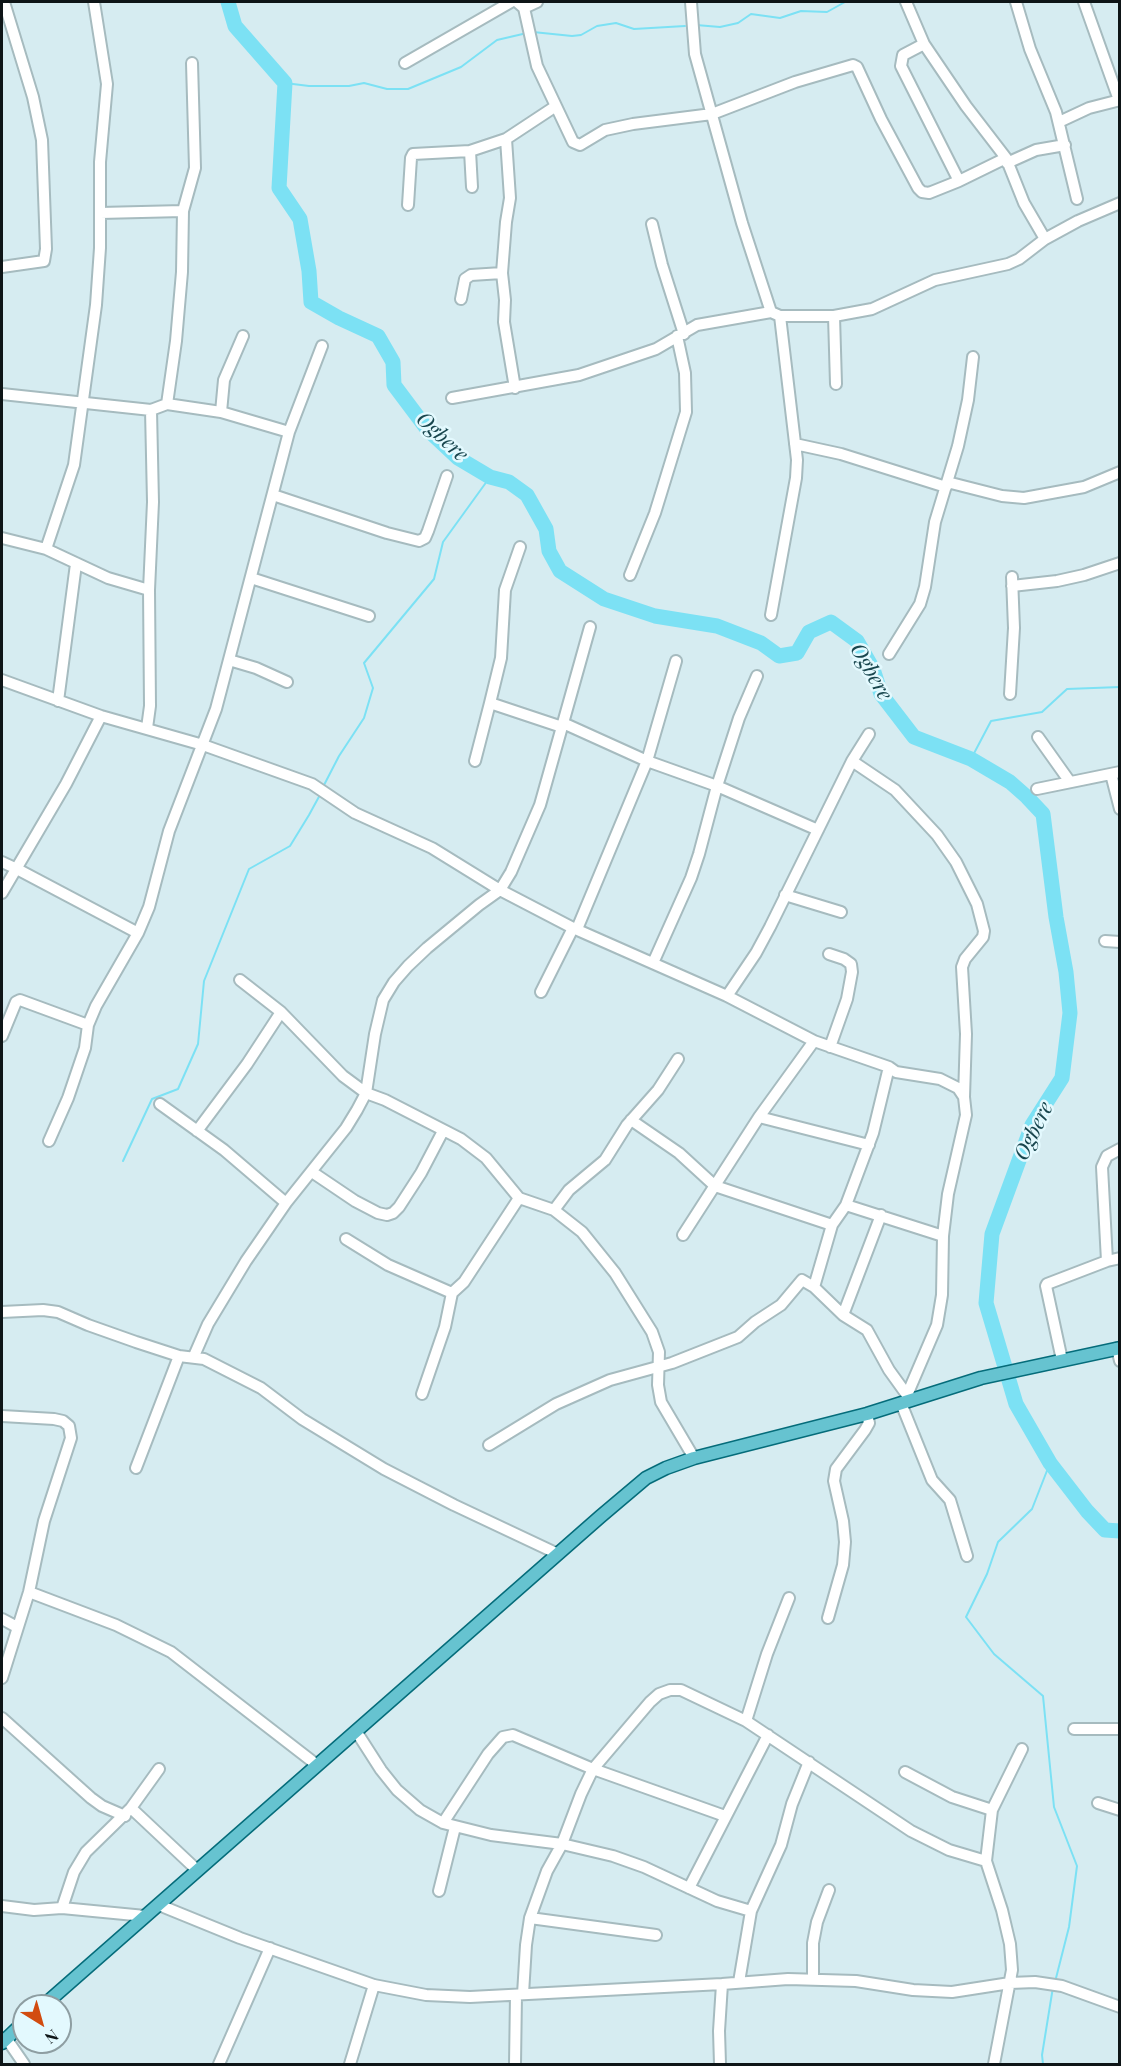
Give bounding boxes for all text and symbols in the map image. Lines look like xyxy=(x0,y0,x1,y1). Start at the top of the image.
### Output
water label: Ogbere xyxy=(411,407,473,467)
water label: Ogbere xyxy=(845,639,897,705)
water label: Ogbere xyxy=(1009,1098,1059,1164)
north arrow xyxy=(12,1994,72,2054)
text: N xyxy=(41,2025,63,2049)

